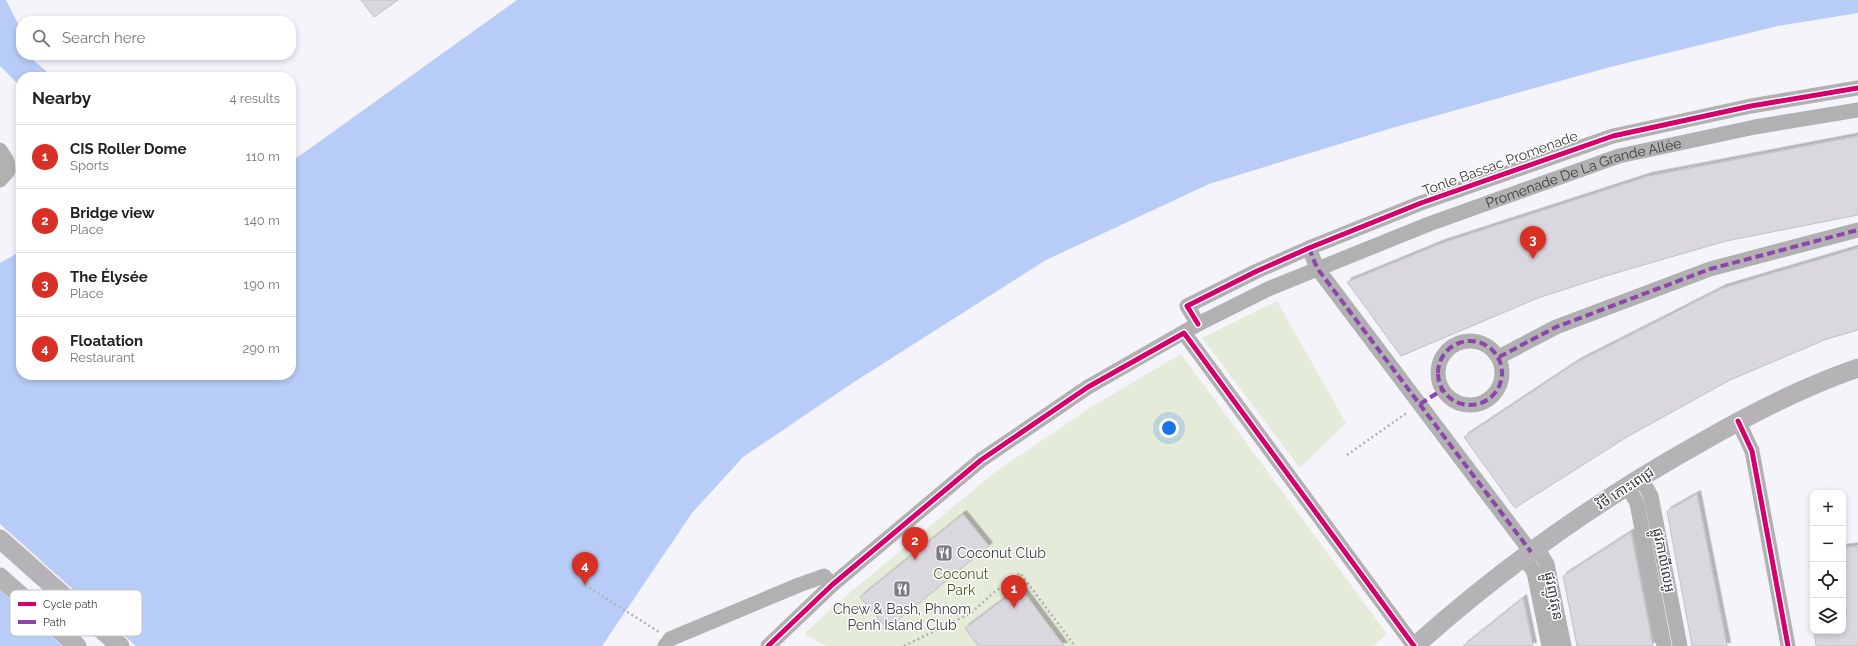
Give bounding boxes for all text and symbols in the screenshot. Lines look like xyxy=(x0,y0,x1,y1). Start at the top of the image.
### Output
search box xyxy=(16,16,296,60)
icon: search xyxy=(30,27,52,49)
text: Search here xyxy=(62,29,145,47)
text: Nearby xyxy=(32,88,91,108)
text: 4 results xyxy=(229,91,280,106)
street label: Tonle Bassac Promenade xyxy=(1420,127,1580,199)
street label: Promenade De La Grande Allée xyxy=(1483,135,1683,211)
text: CIS Roller Dome xyxy=(70,140,187,158)
text: 1 xyxy=(42,149,48,164)
text: 110 m xyxy=(246,149,280,164)
text: Sports xyxy=(70,158,109,173)
text: Bridge view xyxy=(70,204,155,222)
text: 2 xyxy=(41,213,49,228)
text: 140 m xyxy=(244,213,280,228)
text: Place xyxy=(70,222,103,237)
pin: 3 xyxy=(1520,226,1546,259)
text: The Élysée xyxy=(70,268,148,286)
text: 3 xyxy=(41,277,49,292)
text: 190 m xyxy=(244,277,280,292)
text: Place xyxy=(70,286,103,301)
text: Floatation xyxy=(70,332,143,350)
text: 4 xyxy=(41,341,49,356)
text: 290 m xyxy=(242,341,280,356)
text: Restaurant xyxy=(70,350,135,365)
your location xyxy=(1159,418,1179,438)
street label: វិថី កោះពេជ្រ xyxy=(1593,463,1657,514)
map controls xyxy=(1810,490,1846,634)
button: + xyxy=(1810,490,1846,526)
street label: ផ្លូវកាលីលេអូ xyxy=(1646,526,1678,594)
button: − xyxy=(1810,526,1846,562)
pin: 2 xyxy=(902,527,928,560)
restaurant icon: Coconut Club xyxy=(934,543,954,563)
place label: Coconut Club xyxy=(957,545,1046,561)
pin: 4 xyxy=(572,552,598,585)
button: locate xyxy=(1810,562,1846,598)
park label: Coconut Park xyxy=(933,566,989,598)
street label: ផ្លូវញូវតុន xyxy=(1537,570,1567,622)
pin: 1 xyxy=(1001,575,1027,608)
restaurant icon: Chew & Bash, Phnom Penh Island Club xyxy=(892,579,912,599)
legend xyxy=(10,590,142,636)
text: Cycle path xyxy=(43,598,97,611)
button: layers xyxy=(1810,598,1846,634)
place label: Chew & Bash, Phnom Penh Island Club xyxy=(833,601,971,633)
text: Path xyxy=(43,616,66,629)

